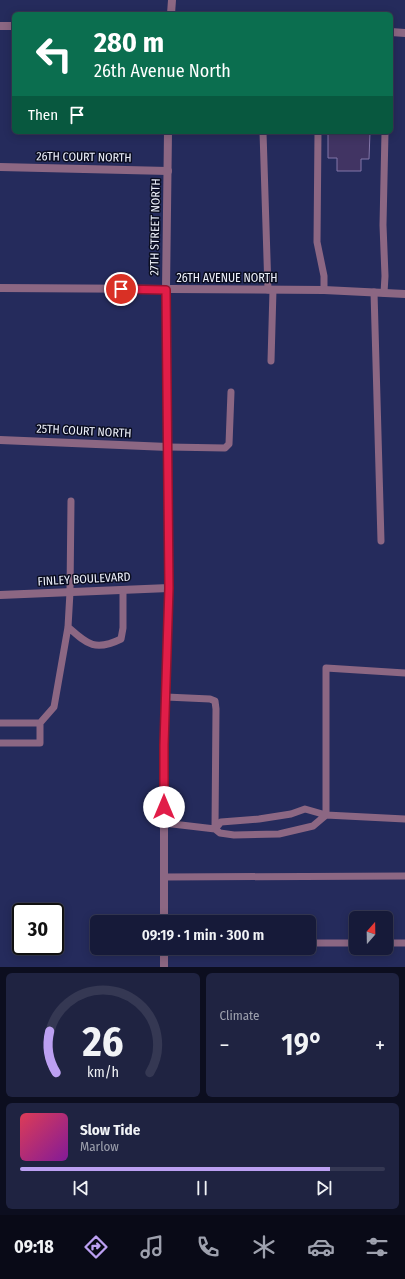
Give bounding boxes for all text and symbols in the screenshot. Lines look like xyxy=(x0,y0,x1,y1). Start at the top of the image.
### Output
text: 280 m xyxy=(94,26,164,59)
icon: left xyxy=(28,28,80,80)
text: 26th Avenue North xyxy=(94,60,231,82)
icon: arrive xyxy=(66,104,88,126)
text: Then xyxy=(28,106,58,124)
street label: 26TH COURT NORTH xyxy=(36,149,132,165)
street label: 27TH STREET NORTH xyxy=(147,178,163,276)
street label: 26TH AVENUE NORTH xyxy=(177,271,277,285)
pin xyxy=(104,272,138,306)
icon: arrive xyxy=(110,278,132,300)
street label: 25TH COURT NORTH xyxy=(36,422,132,440)
street label: FINLEY BOULEVARD xyxy=(37,570,131,588)
position arrow xyxy=(143,786,185,828)
speed limit sign: 30 xyxy=(12,903,64,955)
north arrow xyxy=(349,911,393,955)
map controls xyxy=(349,911,393,955)
text: 09:19 · 1 min · 300 m xyxy=(142,926,264,944)
text: Climate xyxy=(220,1008,260,1023)
text: 26 xyxy=(81,1017,123,1067)
text: 19° xyxy=(281,1027,323,1063)
text: − xyxy=(220,1032,229,1059)
text: + xyxy=(375,1032,385,1059)
text: km/h xyxy=(87,1064,119,1081)
text: Slow Tide xyxy=(80,1121,140,1139)
text: Marlow xyxy=(80,1139,119,1154)
icon: previous xyxy=(70,1177,92,1199)
icon: pause xyxy=(191,1177,213,1199)
icon: next xyxy=(313,1177,335,1199)
icon: directions xyxy=(82,1233,110,1261)
icon: music xyxy=(138,1233,166,1261)
icon: phone xyxy=(194,1233,222,1261)
icon: climate xyxy=(250,1233,278,1261)
icon: car xyxy=(307,1233,335,1261)
icon: filters xyxy=(363,1233,391,1261)
text: 09:18 xyxy=(14,1236,54,1258)

